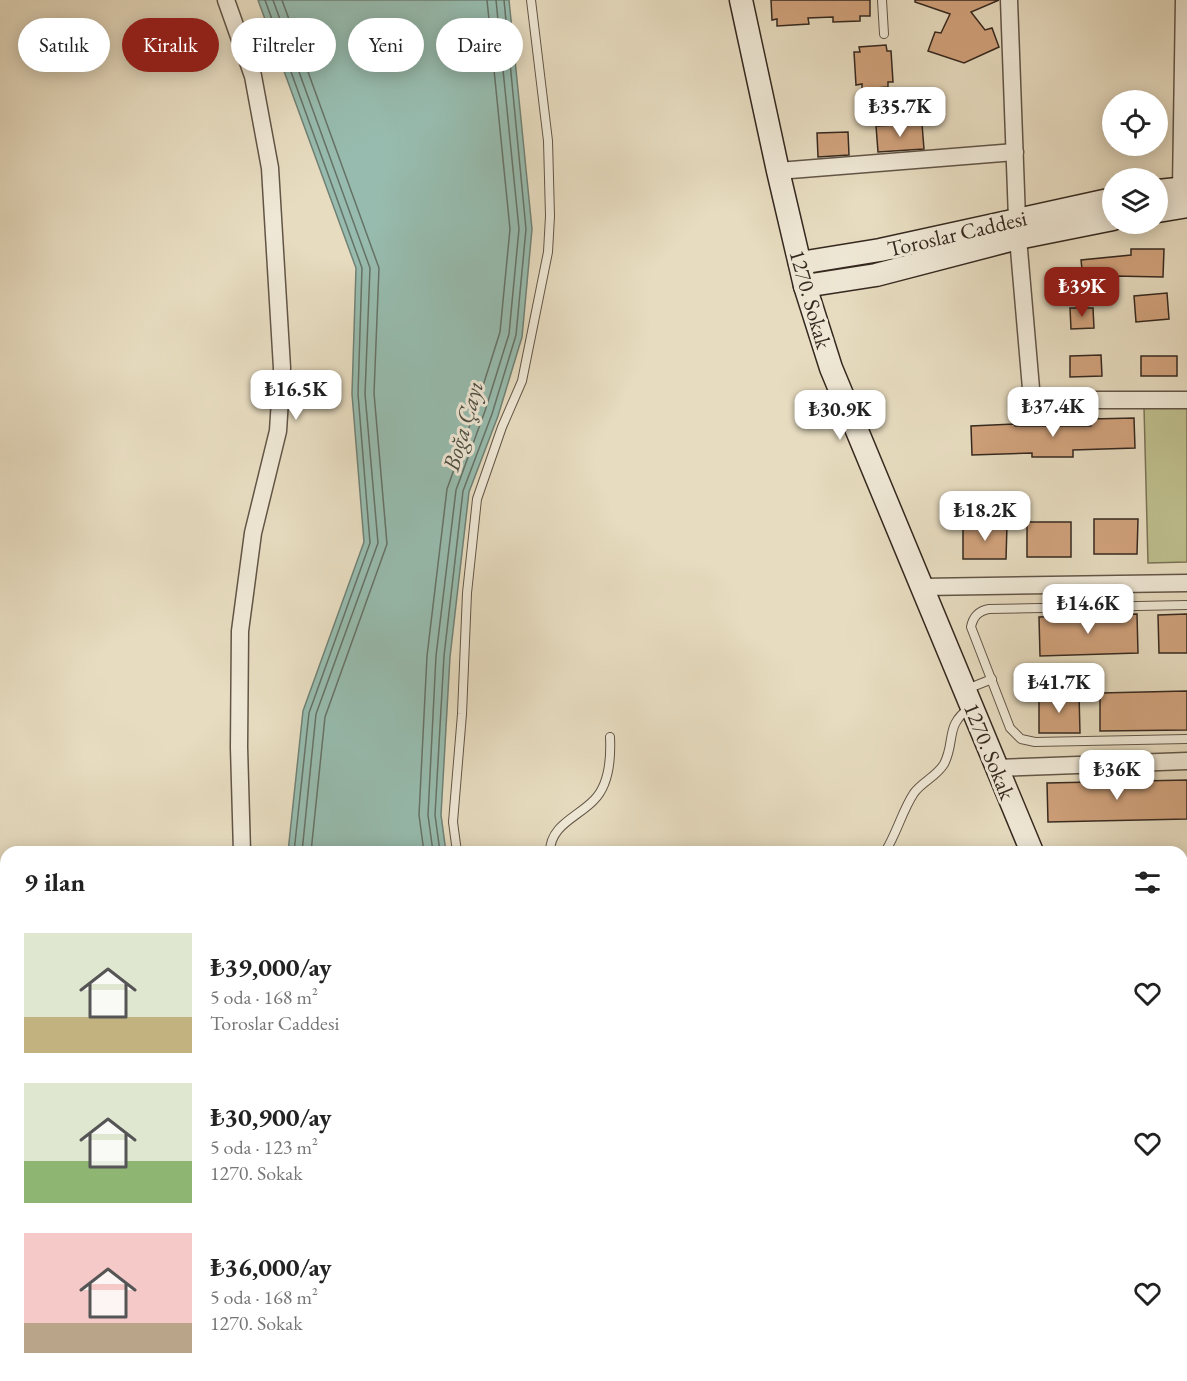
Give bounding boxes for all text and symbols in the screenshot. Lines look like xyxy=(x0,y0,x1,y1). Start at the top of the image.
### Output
chip: Satılık xyxy=(18,18,110,72)
chip: Kiralık xyxy=(122,18,219,72)
chip: Filtreler xyxy=(231,18,336,72)
chip: Yeni xyxy=(348,18,424,72)
chip: Daire xyxy=(436,18,523,72)
pin: ₺35.7K xyxy=(851,87,949,138)
map controls xyxy=(1102,90,1168,234)
button: locate xyxy=(1102,90,1168,156)
text: ₺35.7K xyxy=(869,93,931,119)
button: layers xyxy=(1102,168,1168,234)
street label: Toroslar Caddesi xyxy=(885,203,1030,264)
street label: 1270. Sokak xyxy=(783,246,839,353)
pin: ₺39K xyxy=(1046,267,1118,318)
text: ₺39K xyxy=(1058,273,1106,299)
pin: ₺16.5K xyxy=(247,370,345,421)
text: ₺16.5K xyxy=(265,376,327,402)
water label: Boğa Çayı xyxy=(435,377,490,475)
pin: ₺37.4K xyxy=(1004,387,1102,438)
pin: ₺30.9K xyxy=(791,390,889,441)
text: ₺37.4K xyxy=(1022,393,1084,419)
text: ₺30.9K xyxy=(809,396,871,422)
pin: ₺18.2K xyxy=(936,491,1034,542)
text: ₺18.2K xyxy=(954,497,1016,523)
pin: ₺14.6K xyxy=(1039,584,1137,635)
text: ₺14.6K xyxy=(1057,590,1119,616)
pin: ₺41.7K xyxy=(1010,663,1108,714)
text: ₺41.7K xyxy=(1028,669,1090,695)
street label: 1270. Sokak xyxy=(957,699,1022,804)
pin: ₺36K xyxy=(1081,750,1153,801)
text: ₺36K xyxy=(1093,756,1141,782)
text: 9 ilan xyxy=(24,865,85,899)
icon: filters xyxy=(1131,866,1164,899)
text: ₺39,000/ay xyxy=(210,950,332,984)
icon: home xyxy=(72,957,144,1029)
icon: heart xyxy=(1131,977,1164,1010)
text: 5 oda · 168 m² xyxy=(210,984,318,1010)
text: Toroslar Caddesi xyxy=(210,1010,339,1036)
text: ₺30,900/ay xyxy=(210,1100,332,1134)
icon: home xyxy=(72,1107,144,1179)
icon: heart xyxy=(1131,1127,1164,1160)
text: 5 oda · 123 m² xyxy=(210,1134,318,1160)
text: 1270. Sokak xyxy=(210,1160,303,1186)
text: ₺36,000/ay xyxy=(210,1250,332,1284)
icon: home xyxy=(72,1257,144,1329)
icon: heart xyxy=(1131,1277,1164,1310)
text: 5 oda · 168 m² xyxy=(210,1284,318,1310)
text: 1270. Sokak xyxy=(210,1310,303,1336)

